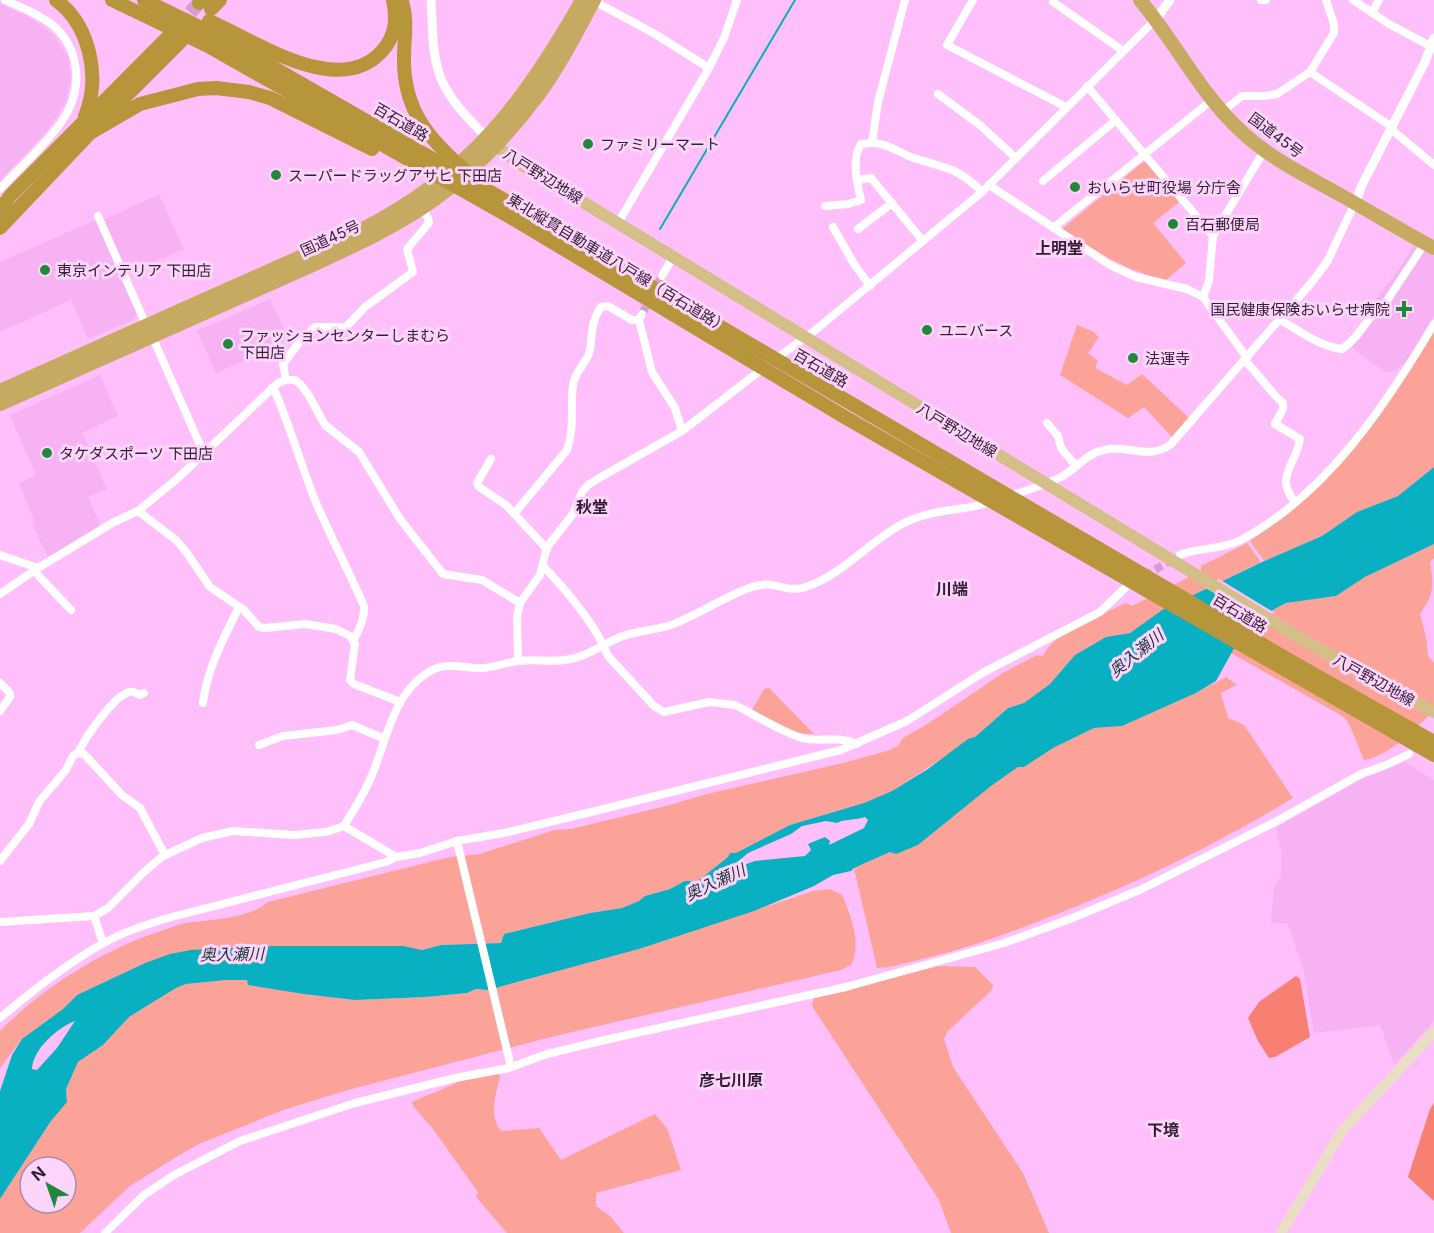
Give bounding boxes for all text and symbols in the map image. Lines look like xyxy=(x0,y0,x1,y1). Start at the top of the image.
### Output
street label: 百石道路 xyxy=(370,99,432,145)
street label: 国道45号 xyxy=(1245,108,1307,162)
place label: ファミリーマート xyxy=(600,135,720,154)
marker: ファミリーマート xyxy=(581,137,595,151)
street label: 八戸野辺地線 xyxy=(500,144,586,208)
place label: スーパードラッグアサヒ 下田店 xyxy=(288,166,502,185)
marker: スーパードラッグアサヒ 下田店 xyxy=(269,168,283,182)
place label: おいらせ町役場 分庁舎 xyxy=(1087,178,1241,197)
marker: おいらせ町役場 分庁舎 xyxy=(1068,180,1082,194)
street label: 東北縦貫自動車道八戸線（百石道路） xyxy=(504,189,732,337)
place label: 百石郵便局 xyxy=(1185,215,1260,234)
street label: 国道45号 xyxy=(297,216,363,260)
marker: 百石郵便局 xyxy=(1166,217,1180,231)
district label: 上明堂 xyxy=(1035,238,1083,258)
place label: 東京インテリア 下田店 xyxy=(57,261,211,280)
marker: 東京インテリア 下田店 xyxy=(38,263,52,277)
place label: 国民健康保険おいらせ病院 xyxy=(1210,300,1390,319)
marker: 国民健康保険おいらせ病院 xyxy=(1395,300,1413,318)
place label: ユニバース xyxy=(939,321,1013,340)
marker: ユニバース xyxy=(920,323,934,337)
place label: ファッションセンターしまむら 下田店 xyxy=(240,326,450,362)
marker: ファッションセンターしまむら 下田店 xyxy=(221,337,235,351)
street label: 百石道路 xyxy=(790,345,852,391)
place label: 法運寺 xyxy=(1145,349,1190,368)
marker: 法運寺 xyxy=(1126,351,1140,365)
street label: 八戸野辺地線 xyxy=(914,399,1000,461)
place label: タケダスポーツ 下田店 xyxy=(59,444,213,463)
marker: タケダスポーツ 下田店 xyxy=(40,446,54,460)
district label: 秋堂 xyxy=(576,497,608,517)
district label: 川端 xyxy=(936,579,968,599)
street label: 百石道路 xyxy=(1209,589,1271,637)
water label: 奥入瀬川 xyxy=(1105,624,1169,681)
street label: 八戸野辺地線 xyxy=(1330,650,1418,710)
water label: 奥入瀬川 xyxy=(682,859,750,905)
water label: 奥入瀬川 xyxy=(200,943,266,965)
district label: 彦七川原 xyxy=(699,1070,763,1090)
district label: 下境 xyxy=(1147,1120,1179,1140)
north arrow xyxy=(18,1155,78,1215)
text: N xyxy=(27,1162,49,1185)

